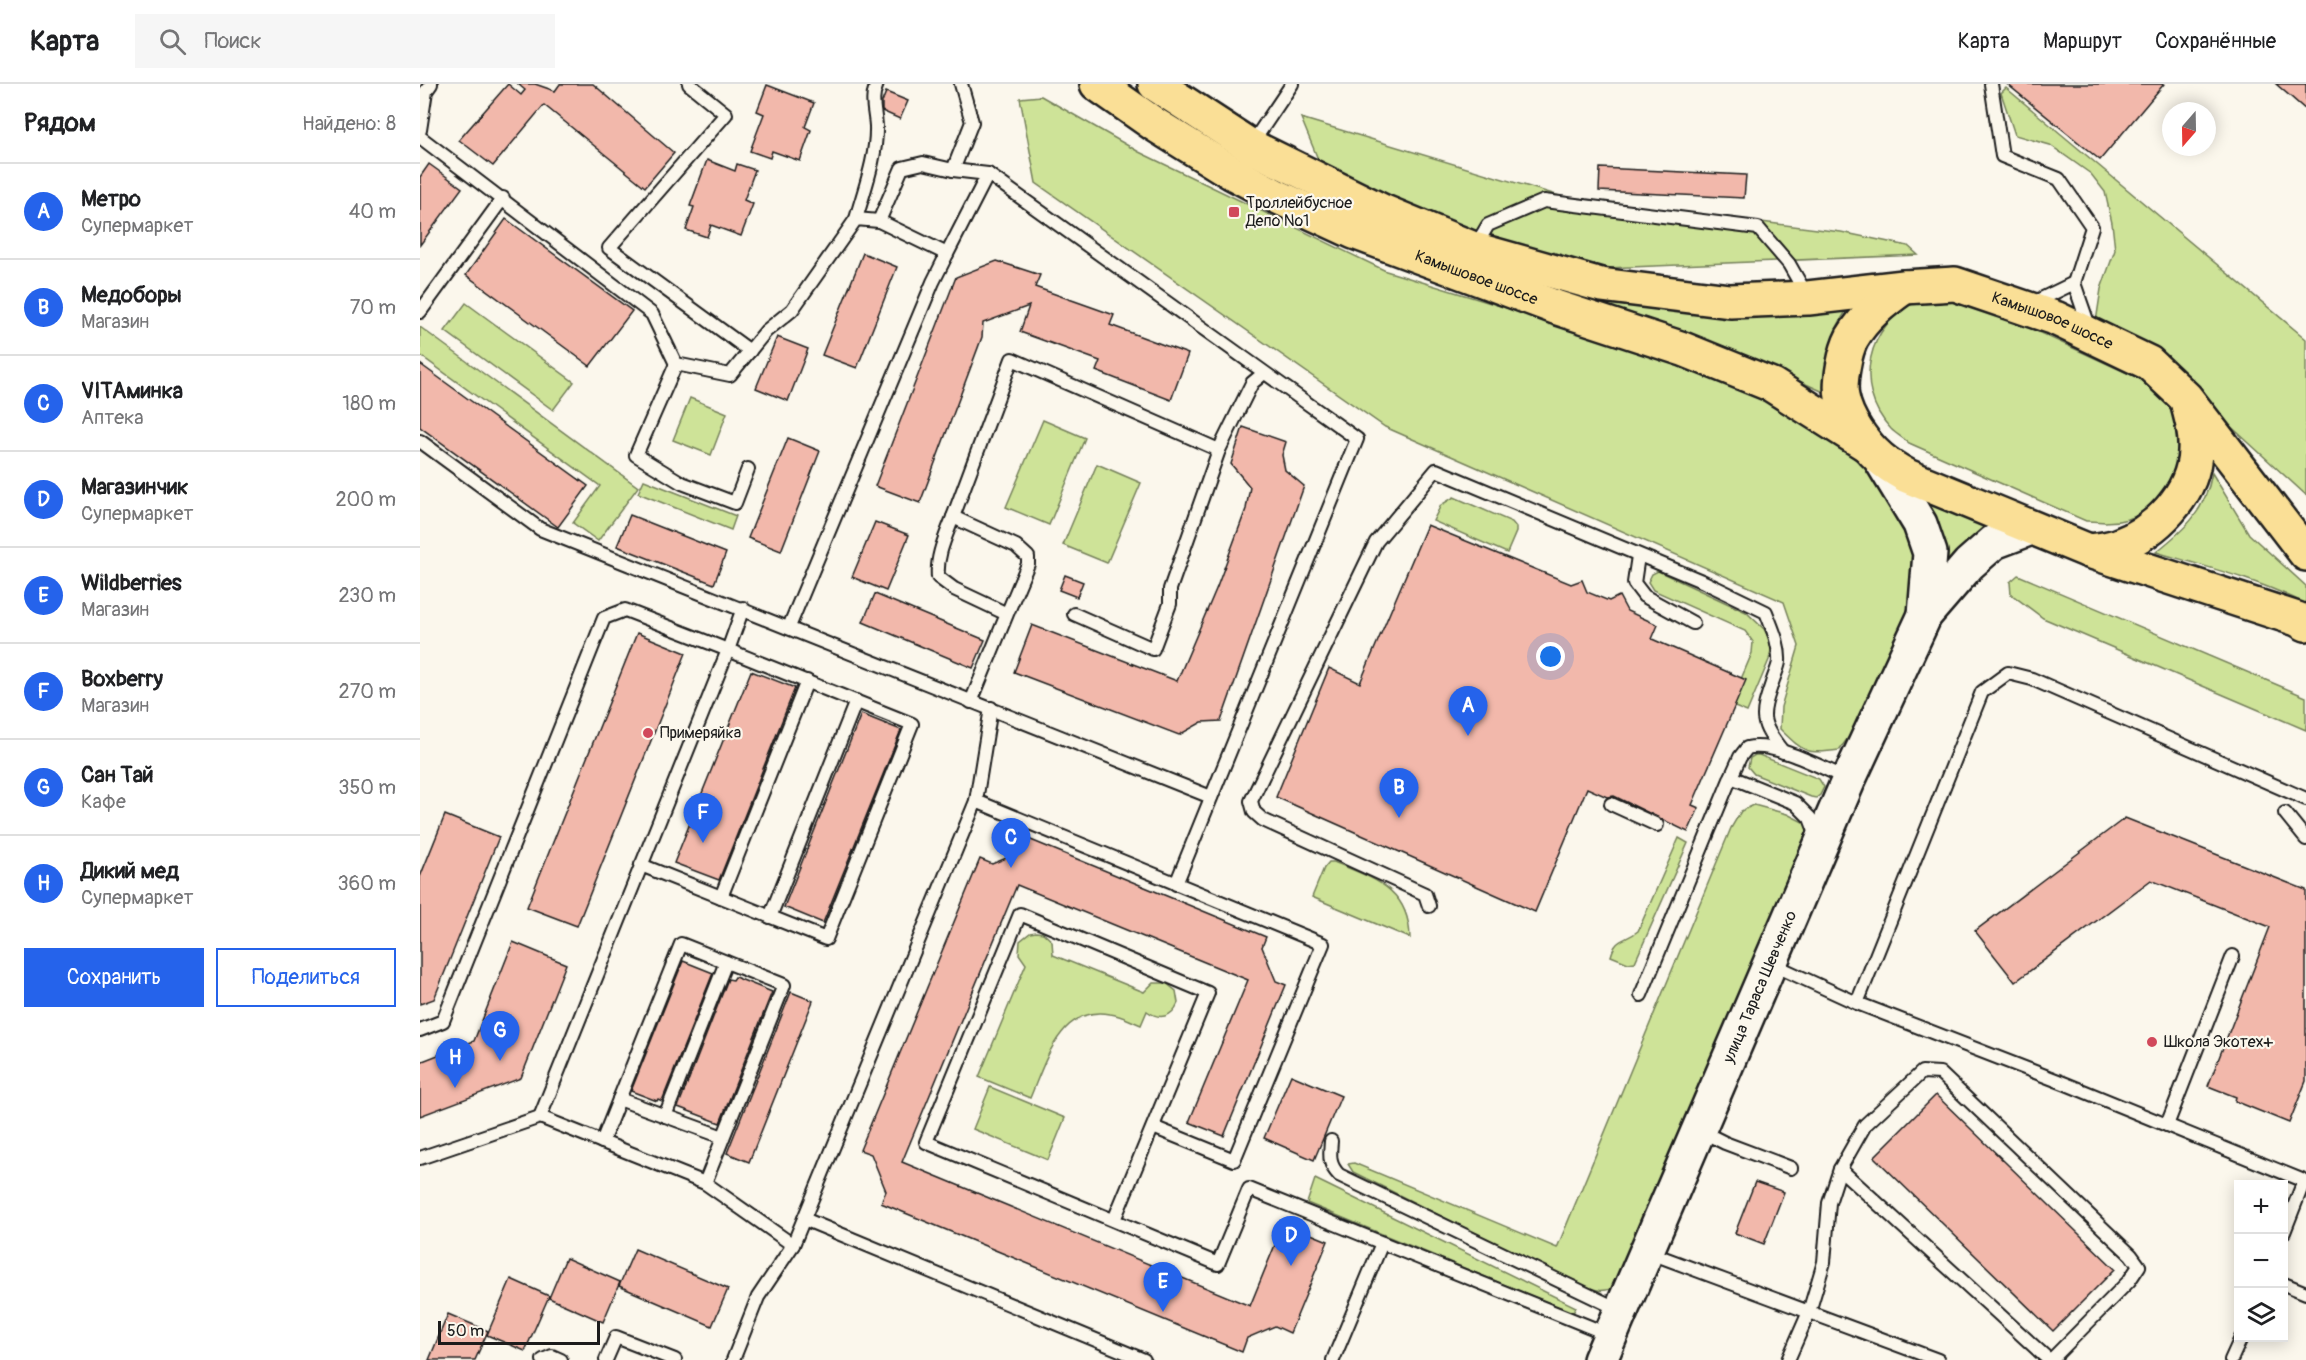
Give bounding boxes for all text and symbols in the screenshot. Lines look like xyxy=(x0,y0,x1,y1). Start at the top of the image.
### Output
search box xyxy=(135,14,555,68)
text: Карта xyxy=(30,24,99,59)
icon: search xyxy=(156,25,189,58)
text: Поиск xyxy=(204,27,262,55)
text: Карта xyxy=(1958,28,2010,55)
text: Маршрут xyxy=(2043,28,2122,55)
text: Сохранённые xyxy=(2155,28,2276,55)
north arrow xyxy=(2162,102,2216,156)
text: Рядом xyxy=(24,107,96,139)
text: Найдено: 8 xyxy=(302,111,396,136)
text: Метро xyxy=(81,185,141,213)
place label: Троллейбусное Депо №1 xyxy=(1245,193,1352,231)
text: A xyxy=(37,199,50,224)
text: 40 m xyxy=(349,199,396,224)
marker: Троллейбусное Депо №1 xyxy=(1227,205,1241,219)
text: Супермаркет xyxy=(81,213,193,238)
street label: Камышовое шоссе xyxy=(1412,246,1541,310)
text: Медоборы xyxy=(81,281,182,309)
street label: Камышовое шоссе xyxy=(1989,287,2116,354)
text: B xyxy=(38,295,49,320)
text: 70 m xyxy=(350,295,396,320)
text: Магазин xyxy=(81,309,149,334)
text: VITAминка xyxy=(81,377,183,405)
text: C xyxy=(37,391,50,416)
text: 180 m xyxy=(342,391,396,416)
text: Аптека xyxy=(81,405,144,430)
text: Магазинчик xyxy=(81,473,188,501)
text: D xyxy=(37,487,50,512)
text: 200 m xyxy=(335,487,396,512)
text: Супермаркет xyxy=(81,501,193,526)
text: Wildberries xyxy=(81,569,182,597)
text: E xyxy=(38,583,49,608)
text: 230 m xyxy=(339,583,396,608)
text: Магазин xyxy=(81,597,149,622)
your location xyxy=(1536,642,1565,671)
text: Boxberry xyxy=(81,665,163,693)
text: F xyxy=(37,679,50,704)
text: 270 m xyxy=(338,679,396,704)
pin: A xyxy=(1448,686,1488,736)
text: Магазин xyxy=(81,693,149,718)
place label: Примеряйка xyxy=(660,723,741,743)
marker: Примеряйка xyxy=(641,726,655,740)
text: Сан Тай xyxy=(81,761,154,789)
pin: B xyxy=(1380,768,1418,818)
text: G xyxy=(37,775,50,800)
text: 350 m xyxy=(338,775,396,800)
text: Кафе xyxy=(81,789,126,814)
pin: F xyxy=(684,794,722,843)
pin: C xyxy=(992,818,1030,868)
text: Дикий мед xyxy=(81,857,179,885)
text: H xyxy=(37,871,50,896)
text: 360 m xyxy=(337,871,396,896)
text: Супермаркет xyxy=(81,885,193,910)
street label: улица Тараса Шевченко xyxy=(1718,907,1801,1067)
button: Сохранить xyxy=(24,948,204,1007)
button: Поделиться xyxy=(216,948,396,1007)
pin: G xyxy=(480,1012,520,1061)
place label: Школа Экотех+ xyxy=(2164,1032,2274,1052)
marker: Школа Экотех+ xyxy=(2145,1035,2159,1049)
pin: H xyxy=(435,1038,474,1088)
map controls xyxy=(2234,1180,2288,1342)
button: + xyxy=(2234,1180,2288,1234)
pin: D xyxy=(1272,1216,1310,1266)
button: − xyxy=(2234,1234,2288,1288)
pin: E xyxy=(1144,1262,1182,1312)
button: layers xyxy=(2234,1288,2288,1342)
scale bar xyxy=(438,1318,600,1346)
text: 50 m xyxy=(447,1321,484,1341)

